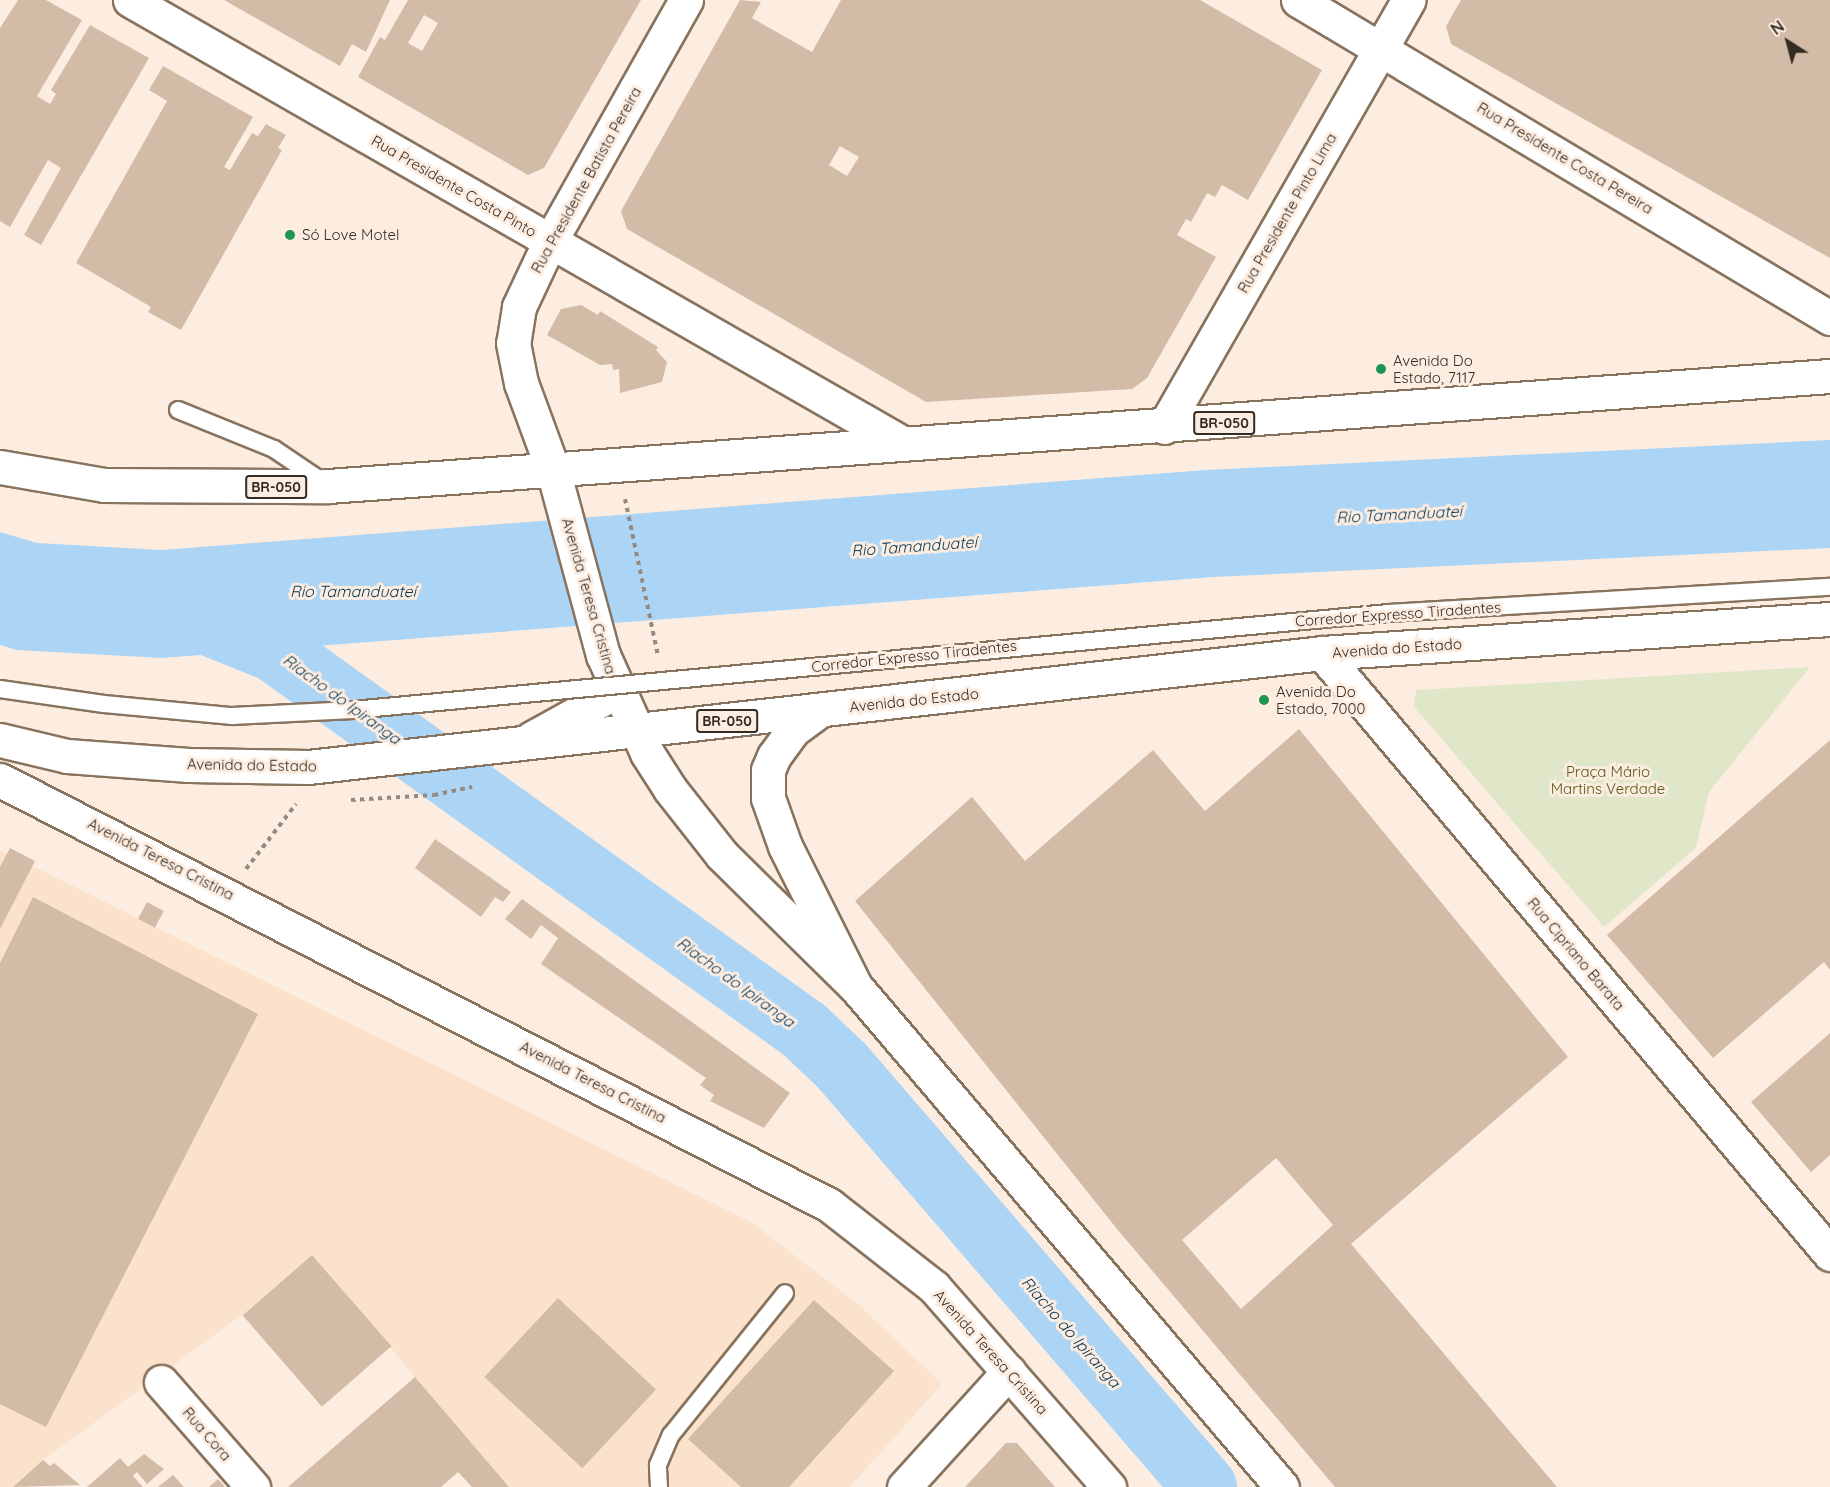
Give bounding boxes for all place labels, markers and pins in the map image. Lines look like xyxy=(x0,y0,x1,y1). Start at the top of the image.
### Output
place label: Só Love Motel xyxy=(302,226,399,244)
marker: Só Love Motel xyxy=(283,228,297,242)
place label: Avenida Do Estado, 7117 xyxy=(1393,351,1475,386)
marker: Avenida Do Estado, 7117 xyxy=(1374,362,1388,376)
place label: Avenida Do Estado, 7000 xyxy=(1276,682,1365,717)
marker: Avenida Do Estado, 7000 xyxy=(1257,693,1271,707)

